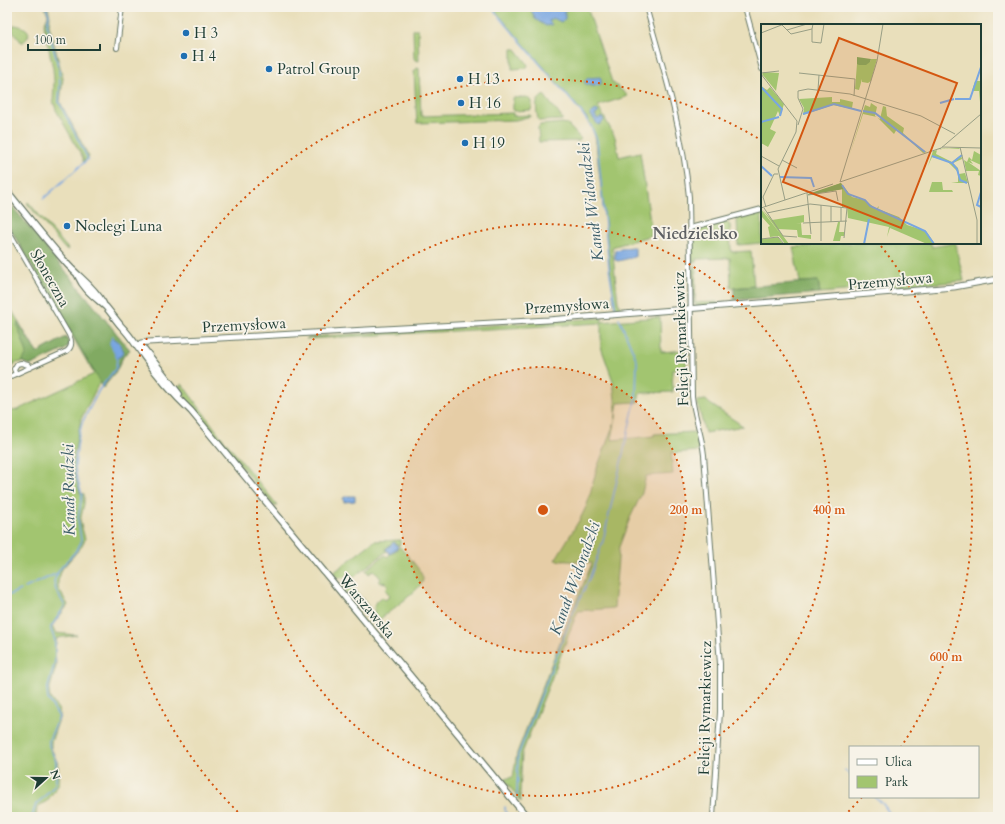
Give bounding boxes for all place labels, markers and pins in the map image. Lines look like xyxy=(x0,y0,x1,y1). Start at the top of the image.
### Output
place label: H 3 xyxy=(194,23,218,43)
marker: H 3 xyxy=(181,28,191,38)
place label: H 4 xyxy=(192,46,217,66)
marker: H 4 xyxy=(179,51,189,61)
place label: Patrol Group xyxy=(277,59,360,79)
marker: Patrol Group xyxy=(264,64,274,74)
place label: H 13 xyxy=(468,69,500,89)
marker: H 13 xyxy=(455,74,465,84)
place label: H 16 xyxy=(469,93,501,113)
marker: H 16 xyxy=(456,98,466,108)
place label: H 19 xyxy=(473,133,505,153)
marker: H 19 xyxy=(460,138,470,148)
place label: Noclegi Luna xyxy=(75,216,163,236)
marker: Noclegi Luna xyxy=(62,221,72,231)
centre of rings xyxy=(536,503,550,517)

